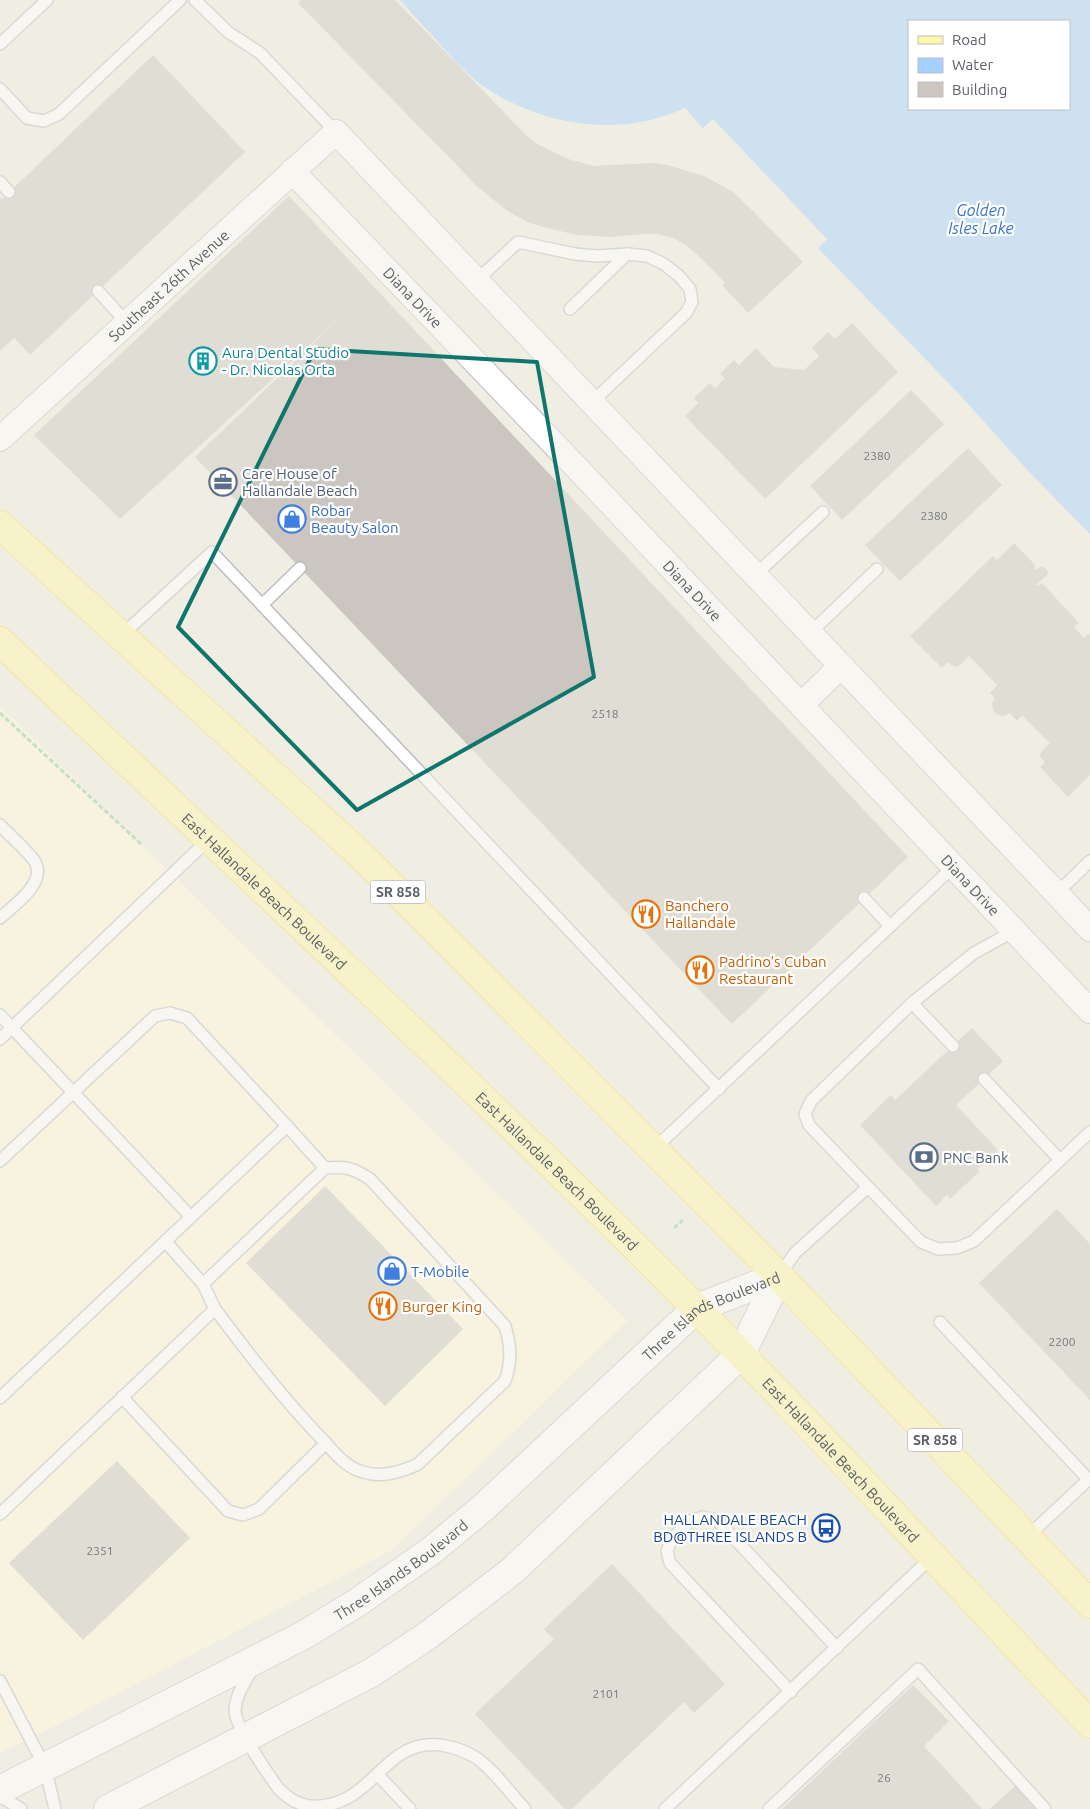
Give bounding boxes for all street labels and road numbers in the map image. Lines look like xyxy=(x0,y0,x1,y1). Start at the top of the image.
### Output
street label: Southeast 26th Avenue xyxy=(105,226,232,344)
street label: Diana Drive xyxy=(380,264,446,331)
street label: Diana Drive xyxy=(660,557,725,624)
street label: East Hallandale Beach Boulevard xyxy=(179,810,350,973)
street label: Diana Drive xyxy=(938,851,1003,919)
road number: SR 858 xyxy=(370,880,426,904)
street label: East Hallandale Beach Boulevard xyxy=(473,1088,642,1254)
street label: Three Islands Boulevard xyxy=(638,1268,782,1364)
street label: East Hallandale Beach Boulevard xyxy=(760,1374,923,1545)
road number: SR 858 xyxy=(908,1428,962,1452)
street label: Three Islands Boulevard xyxy=(331,1516,471,1623)

